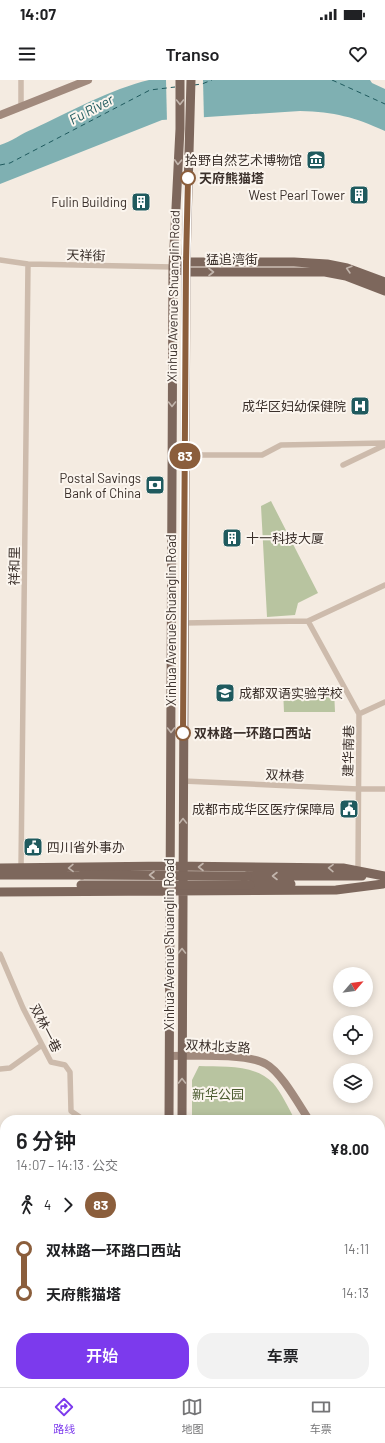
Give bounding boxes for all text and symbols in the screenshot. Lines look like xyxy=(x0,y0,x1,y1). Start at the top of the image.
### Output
text: 14:07 xyxy=(20,5,56,23)
icon: menu xyxy=(16,43,38,65)
text: Transo xyxy=(165,43,220,65)
icon: heart xyxy=(347,43,369,65)
water label: Fu River xyxy=(66,90,117,128)
one-way arrow xyxy=(176,99,184,105)
museum icon: 拾野自然艺术博物馆 xyxy=(305,149,327,171)
place label: 拾野自然艺术博物馆 xyxy=(185,152,302,168)
one-way arrow xyxy=(174,159,182,165)
marker: 天府熊猫塔 xyxy=(180,170,196,186)
place label: 天府熊猫塔 xyxy=(199,170,264,186)
building icon: West Pearl Tower xyxy=(348,184,370,206)
place label: West Pearl Tower xyxy=(248,187,345,203)
building icon: Fulin Building xyxy=(130,191,152,213)
place label: Fulin Building xyxy=(51,194,127,210)
street label: Xinhua Avenue Shuanglin Road xyxy=(164,210,182,382)
street label: 天祥街 xyxy=(66,246,106,264)
street label: 猛追湾街 xyxy=(206,251,258,267)
one-way arrow xyxy=(345,265,352,273)
one-way arrow xyxy=(208,268,214,276)
hospital icon: 成华区妇幼保健院 xyxy=(349,395,371,417)
place label: 成华区妇幼保健院 xyxy=(242,398,346,414)
one-way arrow xyxy=(168,401,176,407)
line badge: 83 xyxy=(167,443,203,469)
text: 83 xyxy=(177,447,193,464)
place label: Postal Savings Bank of China xyxy=(60,470,141,501)
bank icon: Postal Savings Bank of China xyxy=(144,474,166,496)
building icon: 十一科技大厦 xyxy=(221,527,243,549)
place label: 十一科技大厦 xyxy=(246,530,324,546)
street label: Xinhua Avenue Shuanglin Road xyxy=(163,534,179,706)
street label: 祥和里 xyxy=(6,546,22,586)
school or university icon: 成都双语实验学校 xyxy=(214,682,236,704)
place label: 成都双语实验学校 xyxy=(239,685,343,701)
marker: 双林路一环路口西站 xyxy=(175,725,191,741)
place label: 双林路一环路口西站 xyxy=(194,725,311,741)
street label: 建华南巷 xyxy=(340,725,356,777)
one-way arrow xyxy=(166,727,175,733)
street label: 双林巷 xyxy=(265,766,305,784)
public building icon: 成都市成华区医疗保障局 xyxy=(338,798,360,820)
place label: 成都市成华区医疗保障局 xyxy=(192,801,335,817)
one-way arrow xyxy=(179,818,187,824)
public building icon: 四川省外事办 xyxy=(22,836,44,858)
place label: 四川省外事办 xyxy=(47,839,125,855)
street label: Xinhua Avenue Shuanglin Road xyxy=(161,858,177,1030)
one-way arrow xyxy=(198,863,204,871)
one-way arrow xyxy=(328,863,334,872)
one-way arrow xyxy=(68,864,74,872)
one-way arrow xyxy=(149,871,155,879)
one-way arrow xyxy=(272,872,278,880)
one-way arrow xyxy=(178,948,187,954)
north arrow xyxy=(333,967,373,1007)
map controls xyxy=(333,967,373,1103)
street label: 双林一巷 xyxy=(27,1001,65,1055)
button: locate xyxy=(333,1015,373,1055)
street label: 双林北支路 xyxy=(185,1036,251,1056)
button: layers xyxy=(333,1063,373,1103)
one-way arrow xyxy=(178,1078,186,1084)
park label: 新华公园 xyxy=(192,1086,244,1102)
text: 6 分钟 xyxy=(16,1127,76,1153)
text: ¥8.00 xyxy=(330,1140,369,1158)
text: 14:07 – 14:13 · 公交 xyxy=(16,1157,118,1173)
icon: walk xyxy=(16,1194,38,1216)
icon: forward xyxy=(57,1194,79,1216)
text: 83 xyxy=(93,1196,108,1213)
text: 4 xyxy=(44,1197,51,1213)
text: 双林路一环路口西站 xyxy=(46,1241,181,1259)
text: 14:11 xyxy=(344,1241,369,1257)
text: 天府熊猫塔 xyxy=(46,1285,121,1303)
text: 14:13 xyxy=(342,1285,369,1301)
button: 开始 xyxy=(16,1333,189,1379)
button: 车票 xyxy=(197,1333,369,1379)
tab: 路线 xyxy=(53,1396,75,1436)
tab: 地图 xyxy=(181,1396,203,1436)
tab: 车票 xyxy=(310,1396,332,1436)

